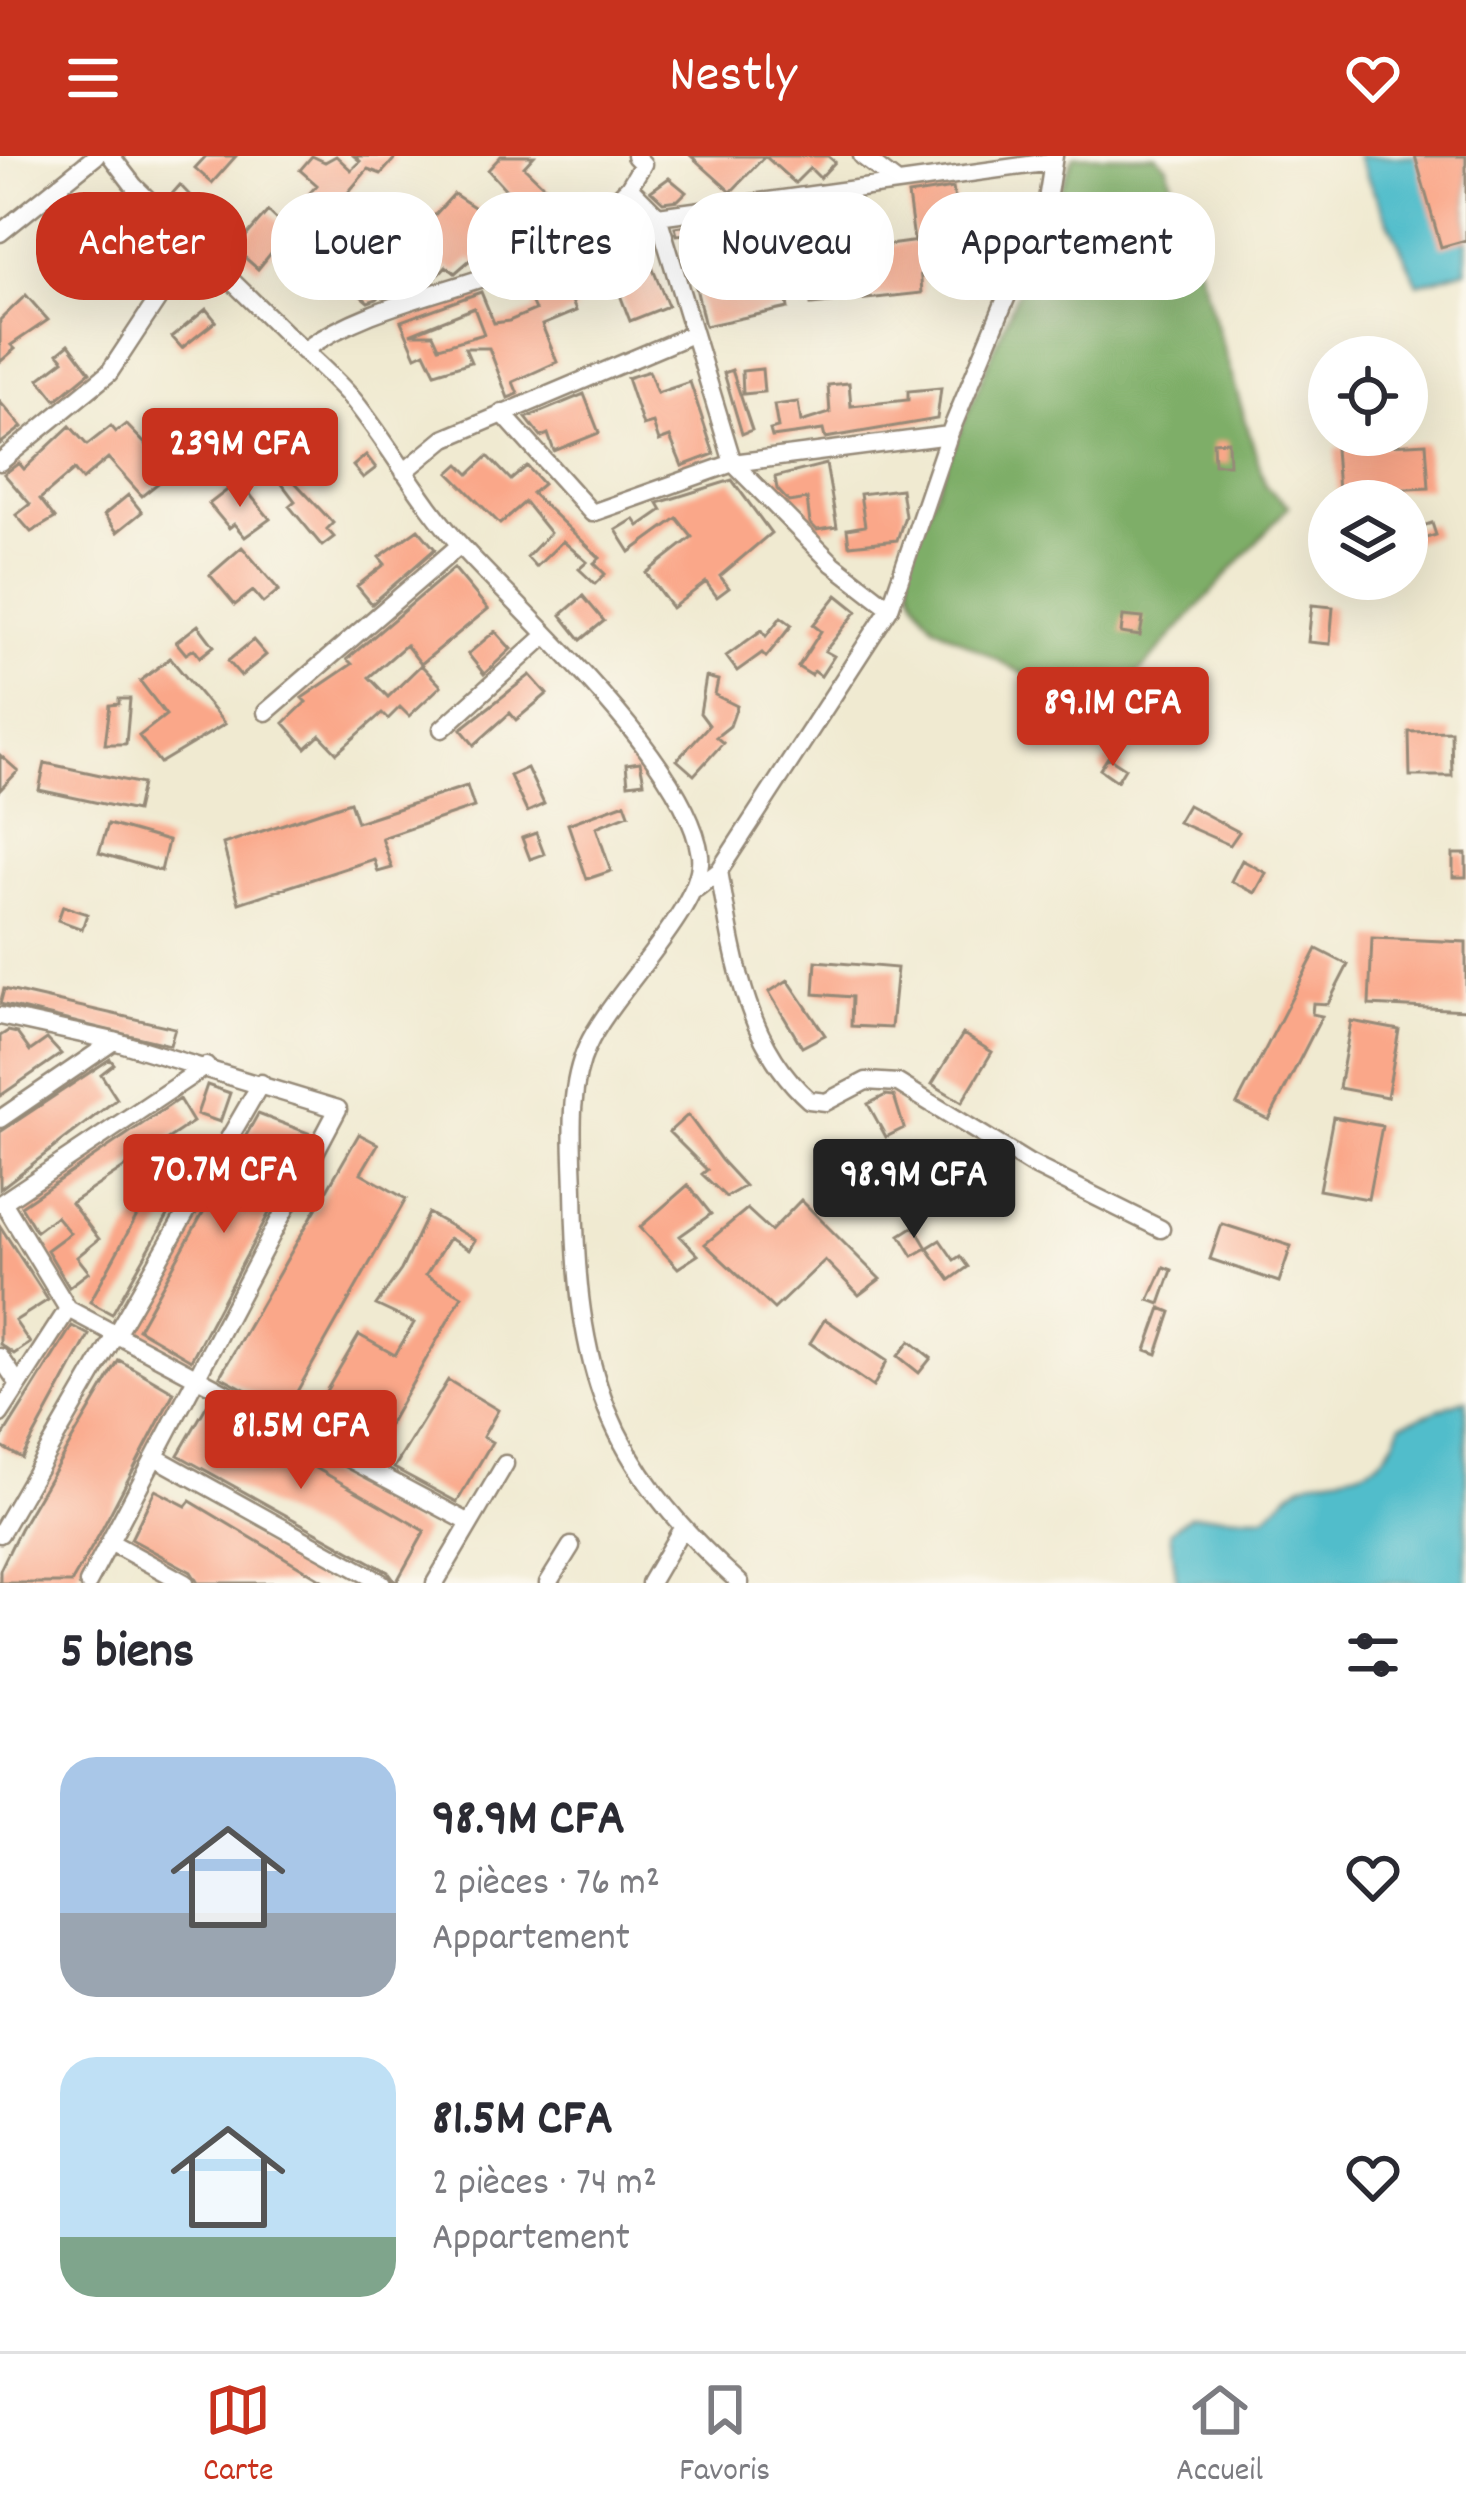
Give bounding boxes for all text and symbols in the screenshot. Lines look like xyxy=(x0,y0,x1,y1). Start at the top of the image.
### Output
text: Nestly xyxy=(669,40,797,117)
icon: menu xyxy=(60,45,126,111)
icon: heart xyxy=(1340,45,1406,111)
chip: Acheter xyxy=(36,192,247,300)
chip: Louer xyxy=(271,192,443,300)
chip: Filtres xyxy=(467,192,655,300)
chip: Nouveau xyxy=(679,192,894,300)
chip: Appartement xyxy=(918,192,1215,300)
map controls xyxy=(1308,336,1428,600)
button: locate xyxy=(1308,336,1428,456)
pin: 239M CFA xyxy=(116,408,364,510)
text: 239M CFA xyxy=(169,419,311,474)
button: layers xyxy=(1308,480,1428,600)
pin: 89.1M CFA xyxy=(976,667,1250,769)
text: 89.1M CFA xyxy=(1044,678,1182,733)
pin: 70.7M CFA xyxy=(87,1134,361,1236)
pin: 98.9M CFA xyxy=(777,1139,1051,1241)
text: 70.7M CFA xyxy=(150,1145,298,1200)
text: 98.9M CFA xyxy=(840,1150,988,1205)
pin: 81.5M CFA xyxy=(164,1390,438,1492)
text: 81.5M CFA xyxy=(232,1401,370,1456)
text: 5 biens xyxy=(60,1619,194,1691)
icon: filters xyxy=(1340,1622,1406,1688)
text: 98.9M CFA xyxy=(432,1786,625,1858)
icon: home xyxy=(156,1805,300,1949)
icon: heart xyxy=(1340,1844,1406,1910)
text: 2 pièces · 76 m² xyxy=(432,1858,660,1913)
text: Appartement xyxy=(432,1913,630,1968)
text: 81.5M CFA xyxy=(432,2086,613,2158)
icon: home xyxy=(156,2105,300,2249)
icon: heart xyxy=(1340,2144,1406,2210)
text: 2 pièces · 74 m² xyxy=(432,2158,657,2213)
text: Appartement xyxy=(432,2213,630,2268)
tab: Carte xyxy=(203,2377,274,2496)
tab: Favoris xyxy=(679,2377,770,2496)
tab: Accueil xyxy=(1176,2377,1263,2496)

